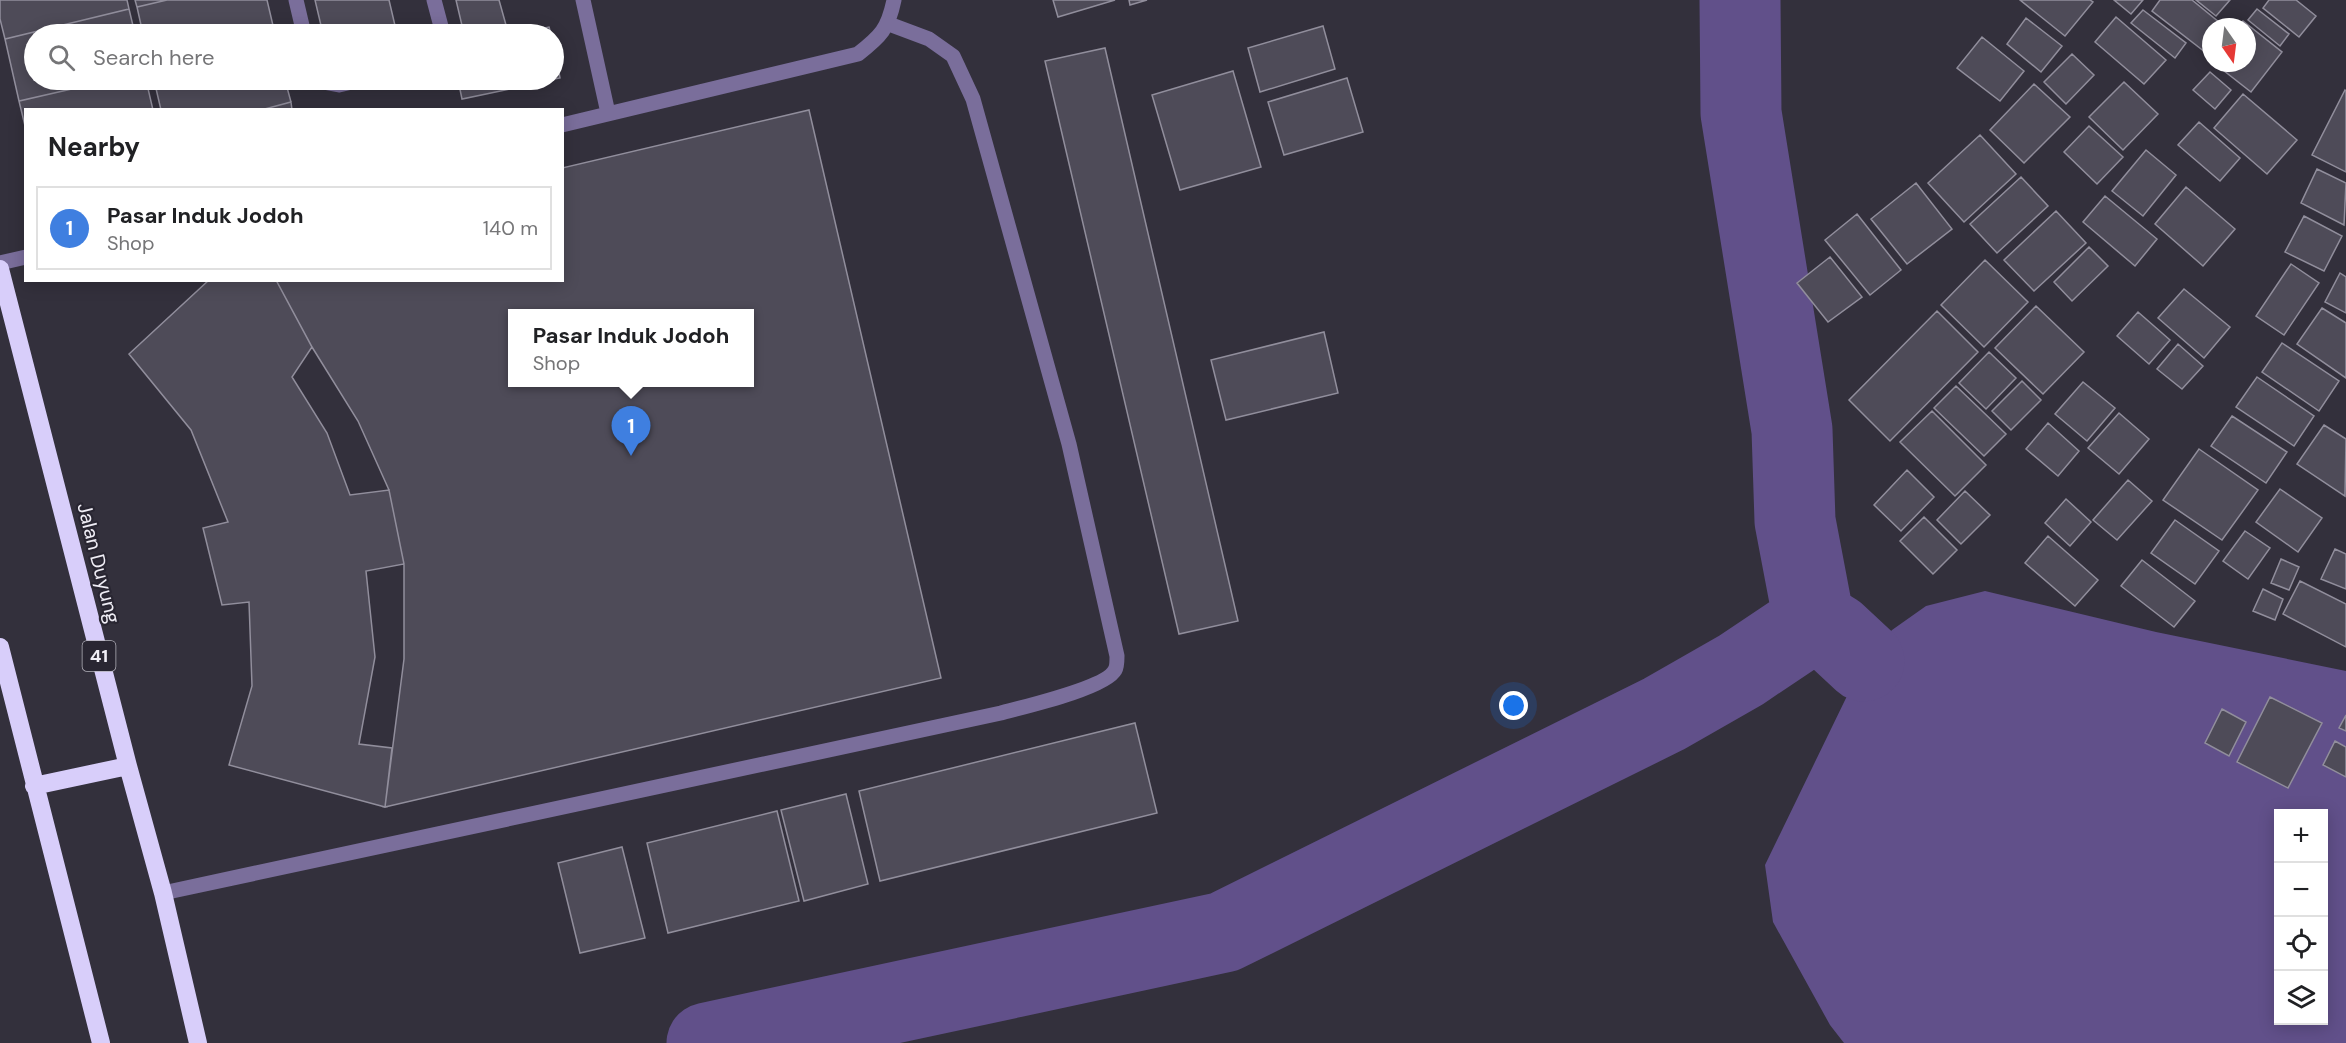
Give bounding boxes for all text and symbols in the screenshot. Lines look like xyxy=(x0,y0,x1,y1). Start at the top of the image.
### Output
north arrow xyxy=(2202,18,2256,72)
search box xyxy=(24,24,564,90)
icon: search xyxy=(45,41,78,74)
text: Search here xyxy=(93,43,214,72)
text: Nearby xyxy=(48,130,140,164)
text: Pasar Induk Jodoh xyxy=(107,201,304,230)
text: 1 xyxy=(66,215,73,241)
text: 140 m xyxy=(483,215,538,241)
text: Shop xyxy=(107,230,154,256)
popup xyxy=(508,309,754,387)
text: Pasar Induk Jodoh xyxy=(533,321,729,350)
text: Shop xyxy=(533,350,580,376)
pin: 1 xyxy=(612,406,650,456)
street label: Jalan Duyung xyxy=(71,500,127,626)
road number: 41 xyxy=(82,641,116,671)
your location xyxy=(1499,691,1528,720)
map controls xyxy=(2274,809,2328,1025)
button: + xyxy=(2274,809,2328,863)
button: − xyxy=(2274,863,2328,917)
button: locate xyxy=(2274,917,2328,971)
button: layers xyxy=(2274,971,2328,1025)

